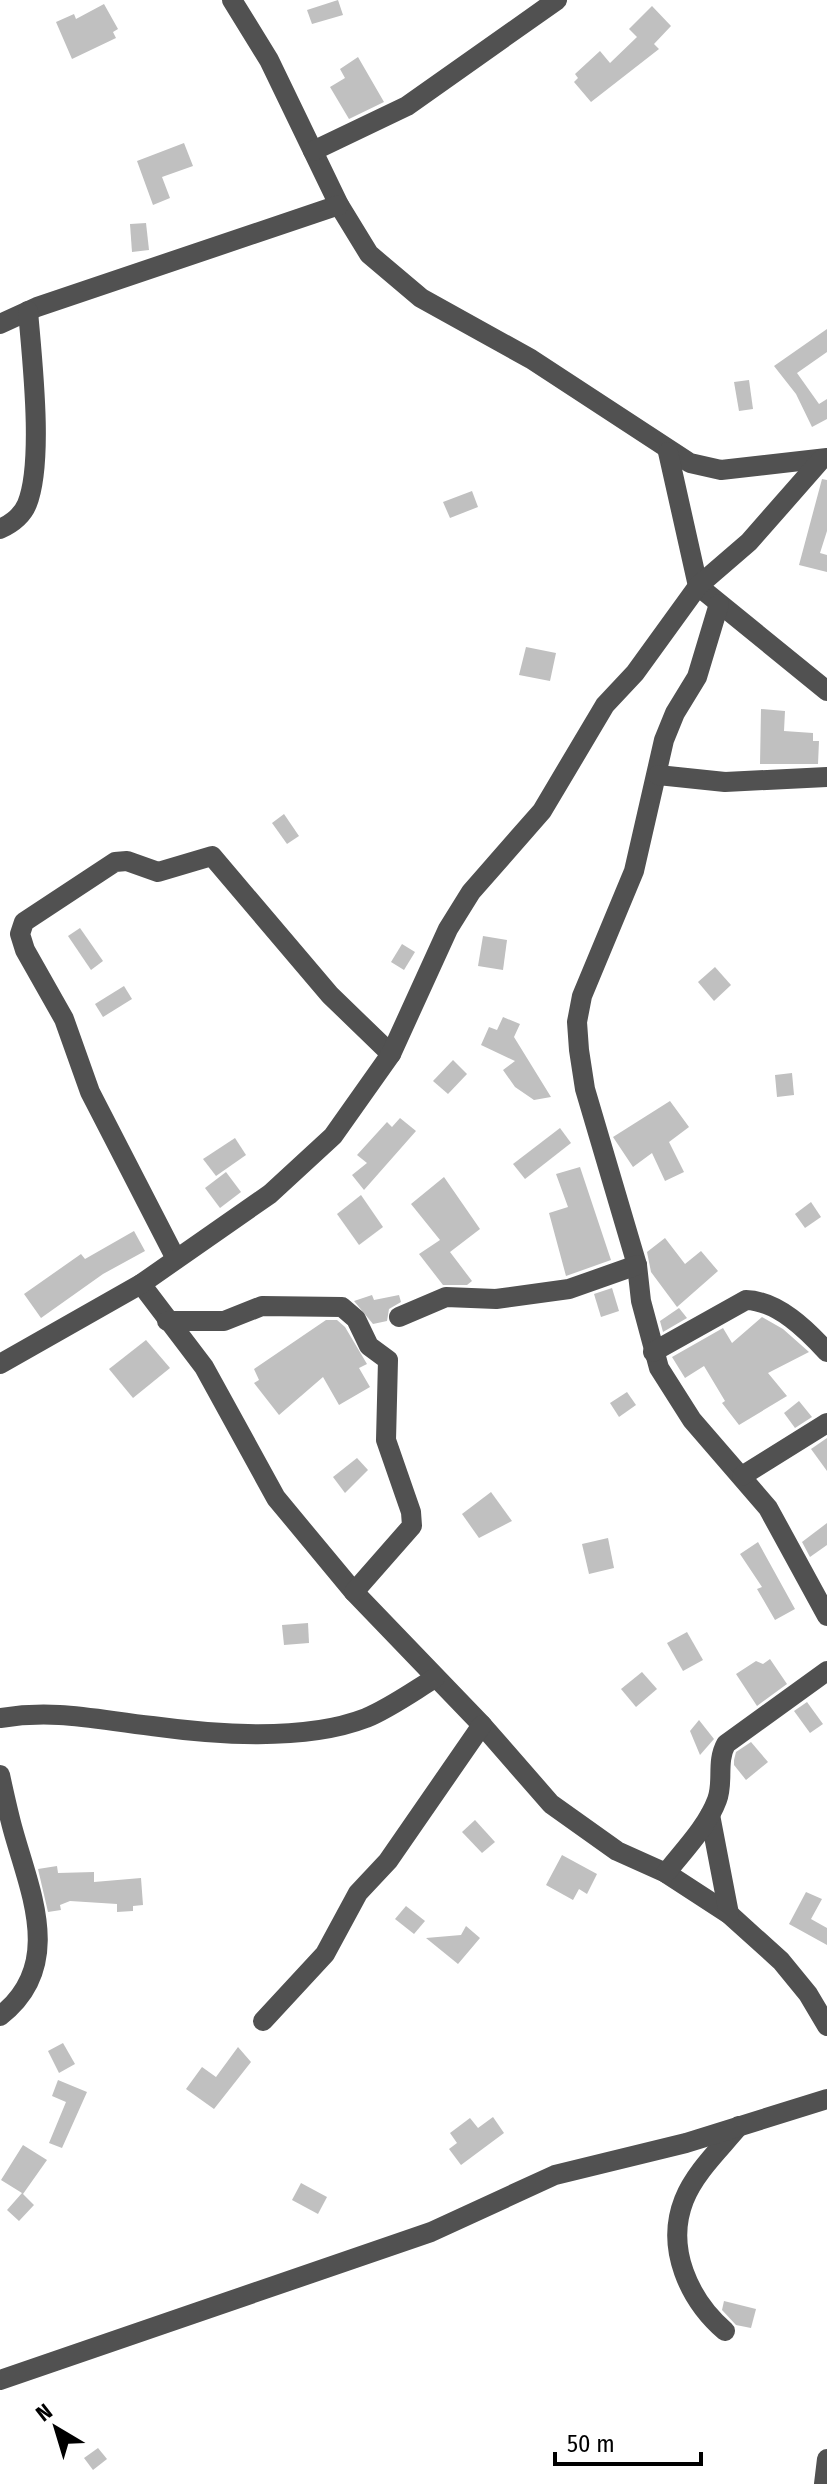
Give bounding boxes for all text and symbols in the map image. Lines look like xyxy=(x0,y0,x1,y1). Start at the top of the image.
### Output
north arrow xyxy=(16,2388,96,2468)
text: N xyxy=(30,2398,58,2427)
scale bar xyxy=(555,2416,701,2466)
text: 50 m xyxy=(567,2430,615,2458)

